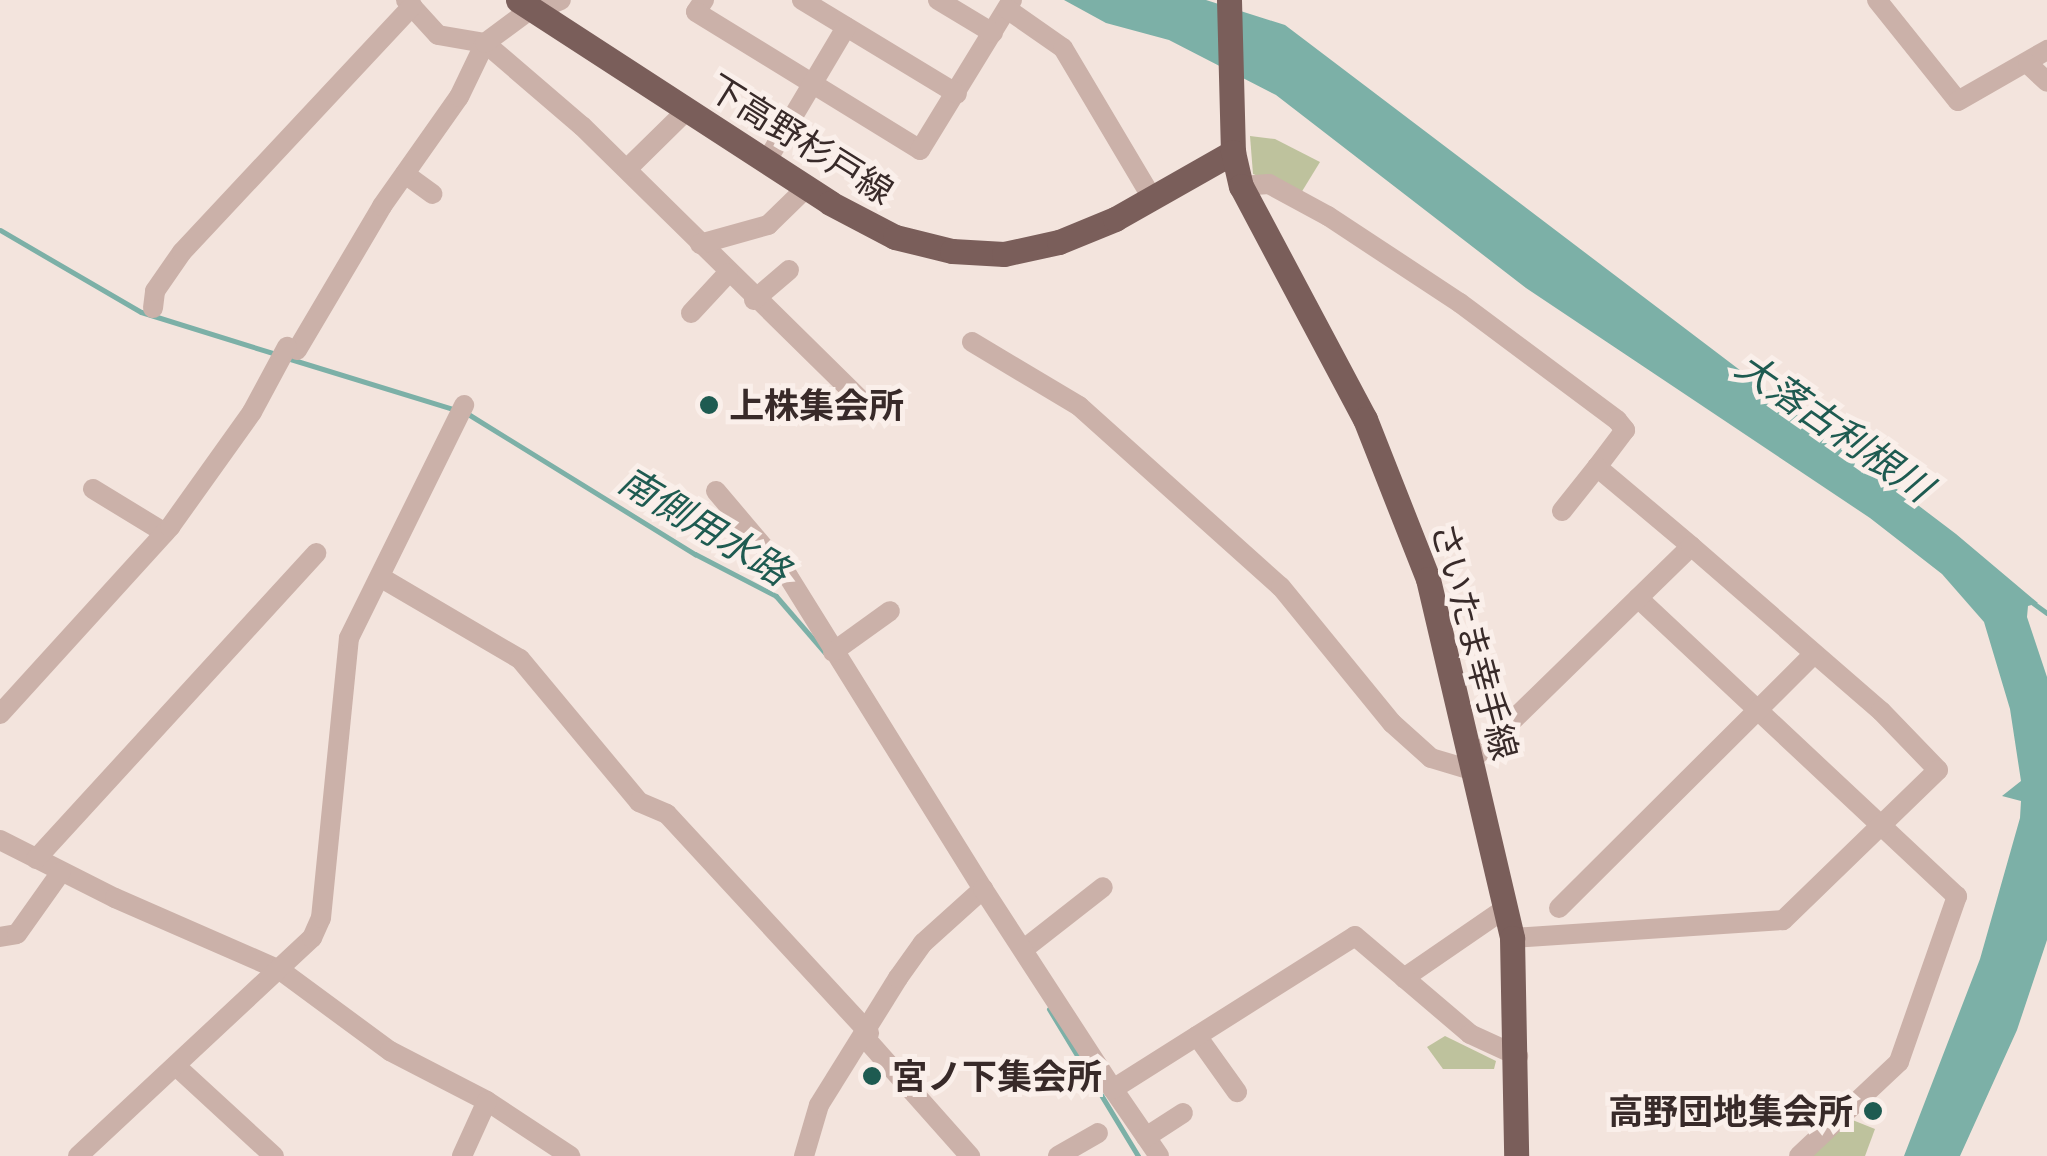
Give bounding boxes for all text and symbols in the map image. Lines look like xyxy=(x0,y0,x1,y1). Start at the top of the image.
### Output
street label: 下高野杉戸線 xyxy=(701,66,901,212)
water label: 大落古利根川 xyxy=(1728,343,1940,511)
place label: 上株集会所 xyxy=(729,384,904,426)
marker: 上株集会所 xyxy=(698,394,720,416)
water label: 南側用水路 xyxy=(611,458,797,594)
street label: さいたま幸手線 xyxy=(1423,517,1527,765)
place label: 宮ノ下集会所 xyxy=(892,1055,1102,1097)
marker: 宮ノ下集会所 xyxy=(861,1065,883,1087)
place label: 高野団地集会所 xyxy=(1608,1090,1853,1132)
marker: 高野団地集会所 xyxy=(1862,1100,1884,1122)

